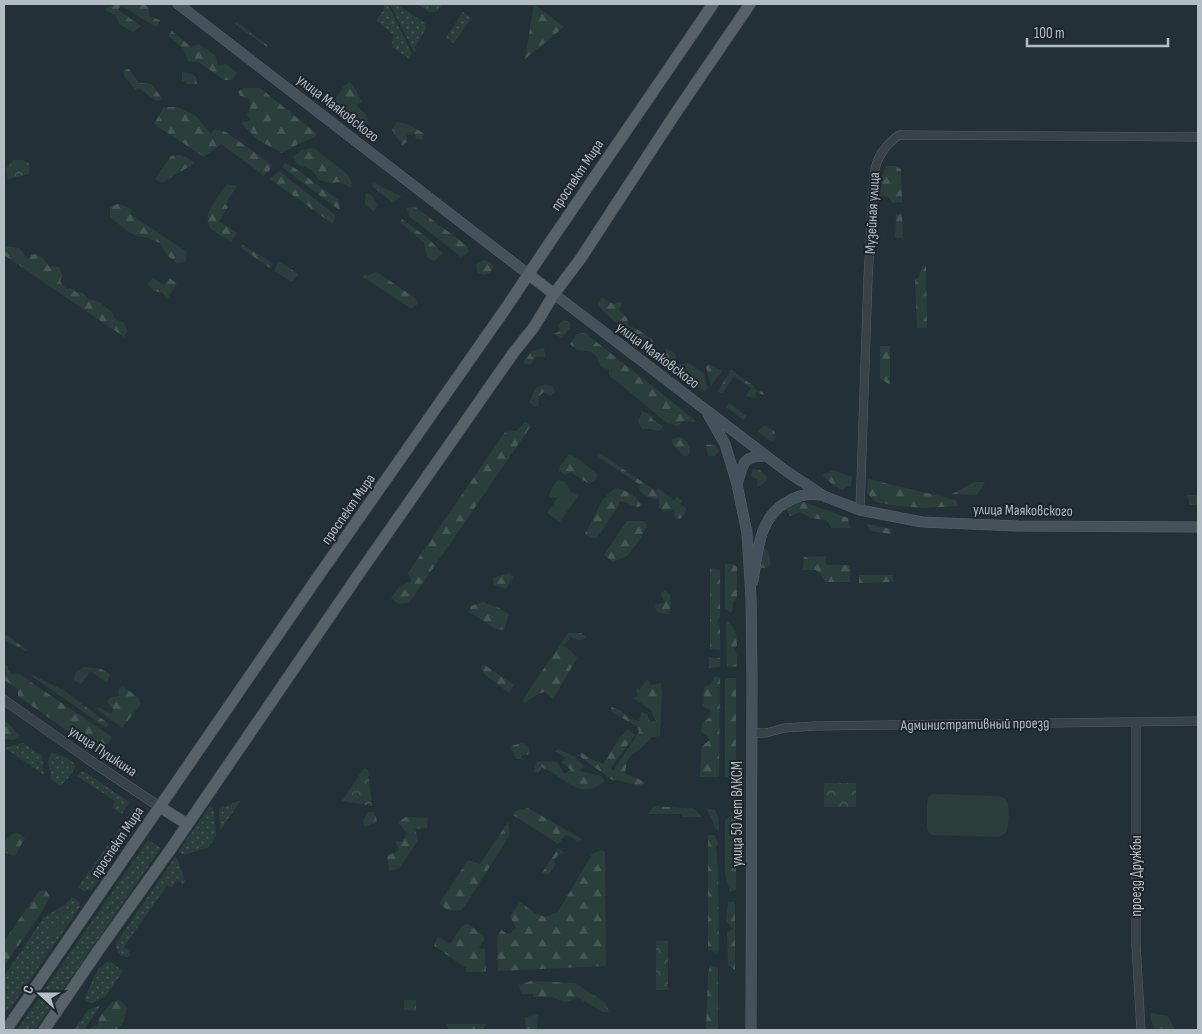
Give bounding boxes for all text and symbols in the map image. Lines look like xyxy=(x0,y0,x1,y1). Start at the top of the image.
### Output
scale bar xyxy=(1027,15,1168,47)
text: 100 m xyxy=(1034,24,1065,43)
street label: улица Маяковского xyxy=(293,70,383,147)
street label: проспект Мира xyxy=(547,136,608,215)
street label: Музейная улица xyxy=(861,171,884,254)
street label: улица Маяковского xyxy=(612,318,703,393)
street label: проспект Мира xyxy=(317,470,380,548)
street label: улица Маяковского xyxy=(973,500,1073,521)
street label: Административный проезд xyxy=(900,714,1049,735)
street label: улица Пушкина xyxy=(65,722,141,781)
street label: улица 50 лет ВЛКСМ xyxy=(728,761,747,867)
street label: проспект Мира xyxy=(87,803,148,882)
street label: проезд Дружбы xyxy=(1127,836,1146,916)
north arrow xyxy=(15,969,65,1019)
text: С xyxy=(19,983,38,996)

